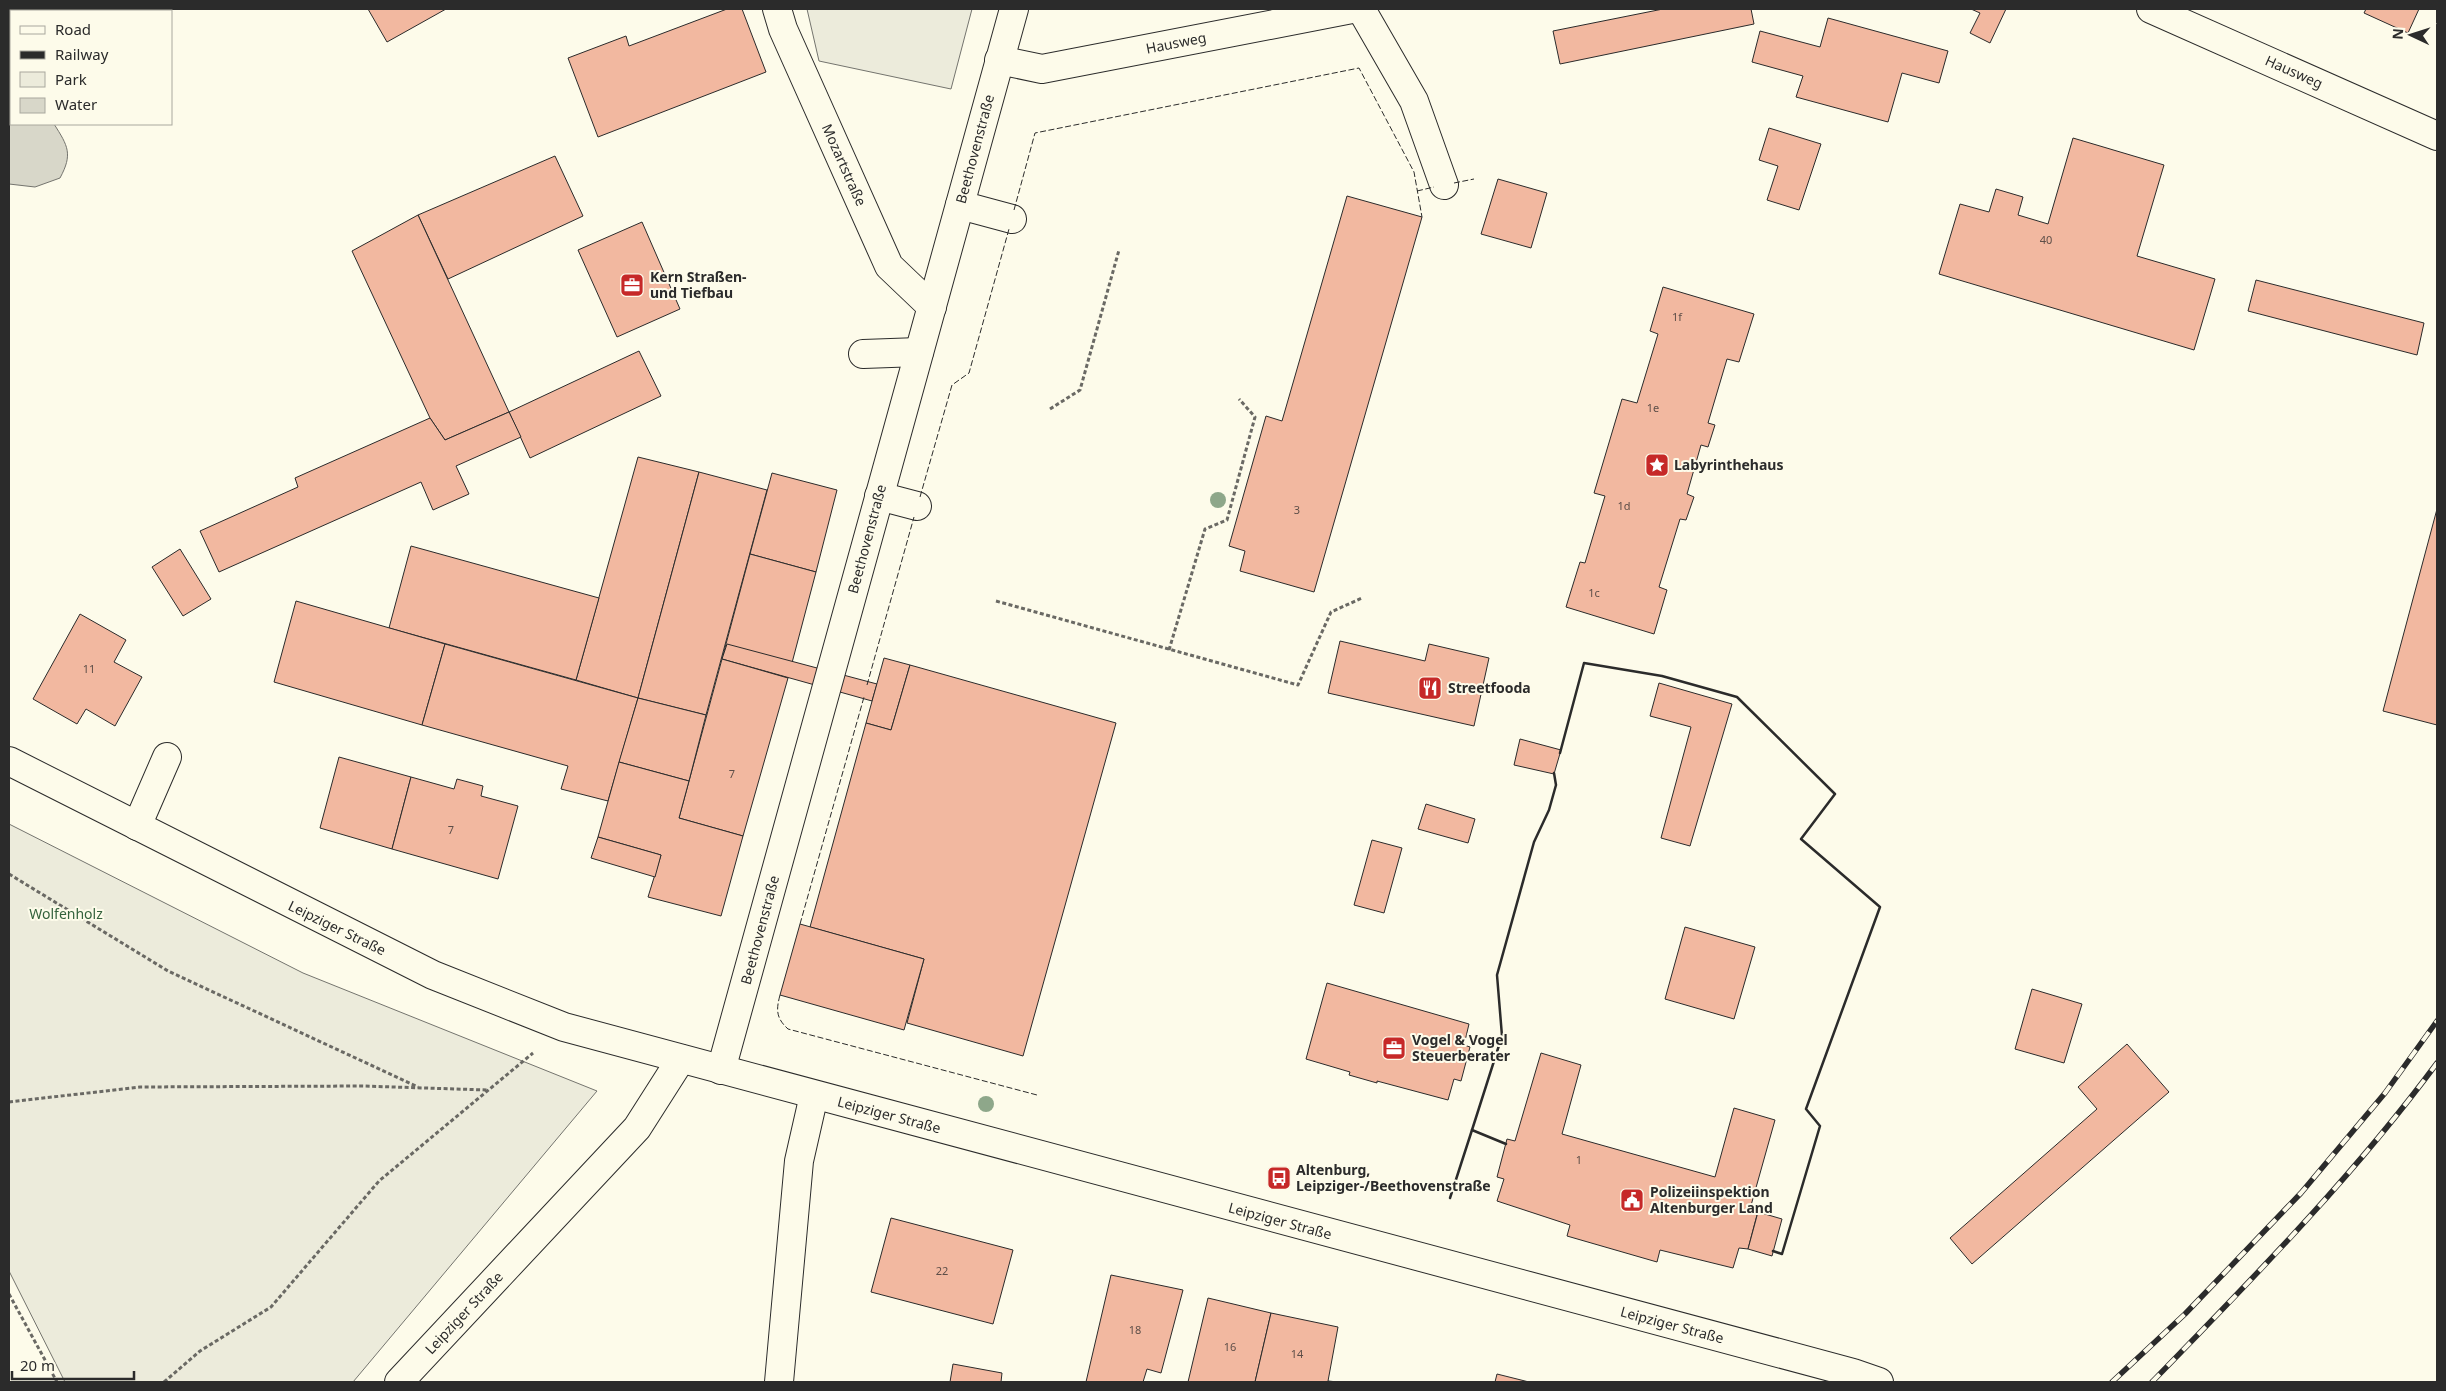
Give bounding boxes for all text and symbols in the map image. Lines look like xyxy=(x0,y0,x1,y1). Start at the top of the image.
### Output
legend xyxy=(10,10,172,125)
north arrow xyxy=(2386,10,2436,60)
text: Road xyxy=(55,19,91,39)
street label: Hausweg xyxy=(1144,27,1208,58)
text: N xyxy=(2388,28,2407,40)
text: Railway xyxy=(55,44,109,64)
street label: Hausweg xyxy=(2262,50,2326,93)
text: Park xyxy=(55,69,87,89)
street label: Beethovenstraße xyxy=(951,92,998,206)
text: Water xyxy=(55,94,97,114)
street label: Mozartstraße xyxy=(818,121,871,209)
house number: 40 xyxy=(2040,232,2052,247)
place label: Kern Straßen- und Tiefbau xyxy=(650,267,747,302)
office icon: Kern Straßen- und Tiefbau xyxy=(619,272,645,298)
house number: 1f xyxy=(1672,309,1683,324)
house number: 1e xyxy=(1647,400,1659,415)
place icon: Labyrinthehaus xyxy=(1644,452,1670,478)
place label: Labyrinthehaus xyxy=(1674,455,1783,474)
street label: Beethovenstraße xyxy=(843,482,890,596)
house number: 1d xyxy=(1617,498,1631,513)
house number: 3 xyxy=(1294,502,1300,517)
house number: 1c xyxy=(1588,585,1600,600)
house number: 11 xyxy=(83,661,95,676)
restaurant icon: Streetfooda xyxy=(1417,675,1443,701)
place label: Streetfooda xyxy=(1448,678,1531,697)
house number: 7 xyxy=(729,766,735,781)
house number: 7 xyxy=(448,822,454,837)
street label: Beethovenstraße xyxy=(736,873,783,987)
street label: Leipziger Straße xyxy=(285,896,389,959)
park label: Wolfenholz xyxy=(29,904,103,923)
place label: Vogel & Vogel Steuerberater xyxy=(1412,1030,1511,1065)
office icon: Vogel & Vogel Steuerberater xyxy=(1381,1035,1407,1061)
street label: Leipziger Straße xyxy=(835,1092,943,1137)
house number: 1 xyxy=(1576,1152,1582,1167)
place label: Altenburg, Leipziger-/Beethovenstraße xyxy=(1296,1160,1491,1195)
bus stop icon: Altenburg, Leipziger-/Beethovenstraße xyxy=(1266,1165,1292,1191)
place label: Polizeiinspektion Altenburger Land xyxy=(1650,1182,1773,1217)
public building icon: Polizeiinspektion Altenburger Land xyxy=(1619,1187,1645,1213)
street label: Leipziger Straße xyxy=(1226,1198,1334,1243)
house number: 22 xyxy=(936,1263,948,1278)
street label: Leipziger Straße xyxy=(420,1267,507,1358)
street label: Leipziger Straße xyxy=(1618,1302,1726,1347)
house number: 18 xyxy=(1129,1322,1141,1337)
house number: 16 xyxy=(1224,1339,1236,1354)
house number: 14 xyxy=(1291,1346,1304,1361)
scale bar xyxy=(12,1348,135,1380)
text: 20 m xyxy=(20,1355,55,1375)

